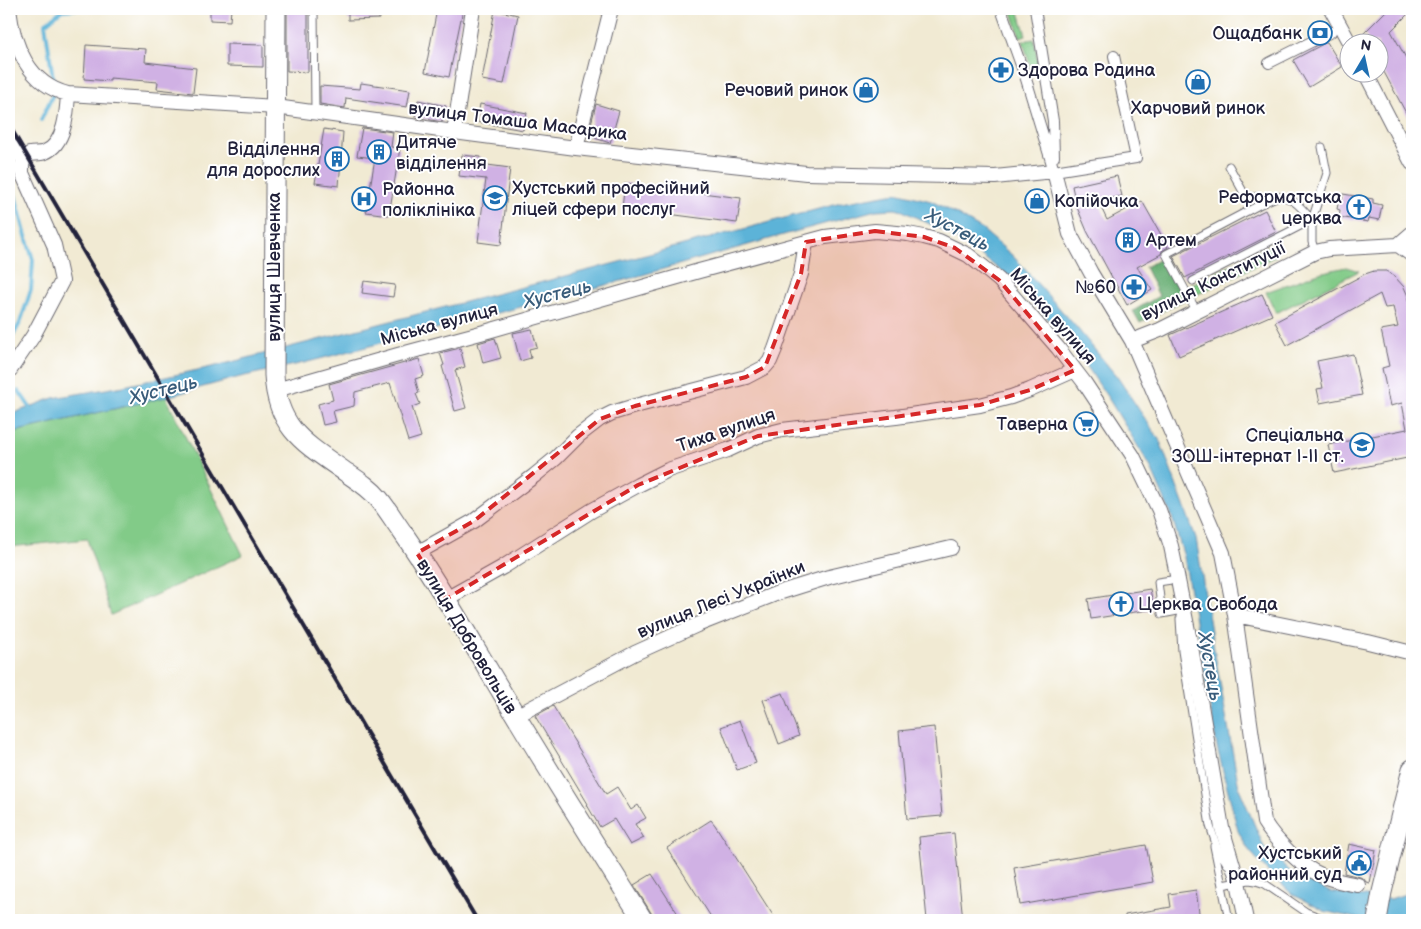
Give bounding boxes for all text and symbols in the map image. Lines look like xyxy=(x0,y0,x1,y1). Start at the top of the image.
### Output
bank icon: Ощадбанк xyxy=(1307,20,1333,46)
place label: Ощадбанк xyxy=(1212,23,1302,44)
north arrow xyxy=(1338,32,1388,82)
text: N xyxy=(1359,36,1372,55)
pharmacy icon: Здорова Родина xyxy=(988,57,1014,83)
place label: Здорова Родина xyxy=(1018,60,1156,81)
shop icon: Харчовий ринок xyxy=(1185,69,1211,95)
shop icon: Речовий ринок xyxy=(853,77,879,103)
place label: Речовий ринок xyxy=(724,80,848,101)
street label: вулиця Томаша Масарика xyxy=(407,98,629,145)
place label: Харчовий ринок xyxy=(1131,98,1266,119)
place label: Дитяче відділення xyxy=(396,132,487,174)
place label: Відділення для дорослих xyxy=(207,139,320,181)
building icon: Дитяче відділення xyxy=(366,139,392,165)
building icon: Відділення для дорослих xyxy=(324,146,350,172)
place label: Хустський професійний ліцей сфери послуг xyxy=(512,178,710,220)
place label: Районна поліклініка xyxy=(382,179,475,221)
school or university icon: Хустський професійний ліцей сфери послуг xyxy=(482,185,508,211)
hospital icon: Районна поліклініка xyxy=(351,186,377,212)
place label: Реформатська церква xyxy=(1218,187,1342,229)
shop icon: Копійочка xyxy=(1024,188,1050,214)
place label: Копійочка xyxy=(1054,191,1139,212)
street label: вулиця Шевченка xyxy=(264,192,285,342)
church icon: Реформатська церква xyxy=(1346,194,1372,220)
water label: Хустець xyxy=(920,203,993,257)
building icon: Артем xyxy=(1115,227,1141,253)
place label: Артем xyxy=(1145,230,1197,251)
street label: вулиця Конституції xyxy=(1138,237,1289,325)
street label: Міська вулиця xyxy=(1005,264,1100,369)
pharmacy icon: №60 xyxy=(1121,274,1147,300)
water label: Хустець xyxy=(520,275,594,314)
place label: №60 xyxy=(1075,277,1116,298)
street label: Міська вулиця xyxy=(378,299,500,350)
water label: Хустець xyxy=(126,371,200,410)
street label: Тиха вулиця xyxy=(674,404,778,457)
supermarket icon: Таверна xyxy=(1073,411,1099,437)
place label: Таверна xyxy=(996,414,1068,435)
place label: Спеціальна ЗОШ-інтернат І-ІІ ст. xyxy=(1172,425,1344,467)
school or university icon: Спеціальна ЗОШ-інтернат І-ІІ ст. xyxy=(1349,432,1375,458)
street label: вулиця Добровольців xyxy=(412,555,522,718)
street label: вулиця Лесі Українки xyxy=(634,556,808,643)
church icon: Церква Свобода xyxy=(1108,591,1134,617)
place label: Церква Свобода xyxy=(1138,594,1278,615)
water label: Хустець xyxy=(1192,629,1227,703)
place label: Хустський районний суд xyxy=(1228,843,1342,885)
public building icon: Хустський районний суд xyxy=(1346,850,1372,876)

